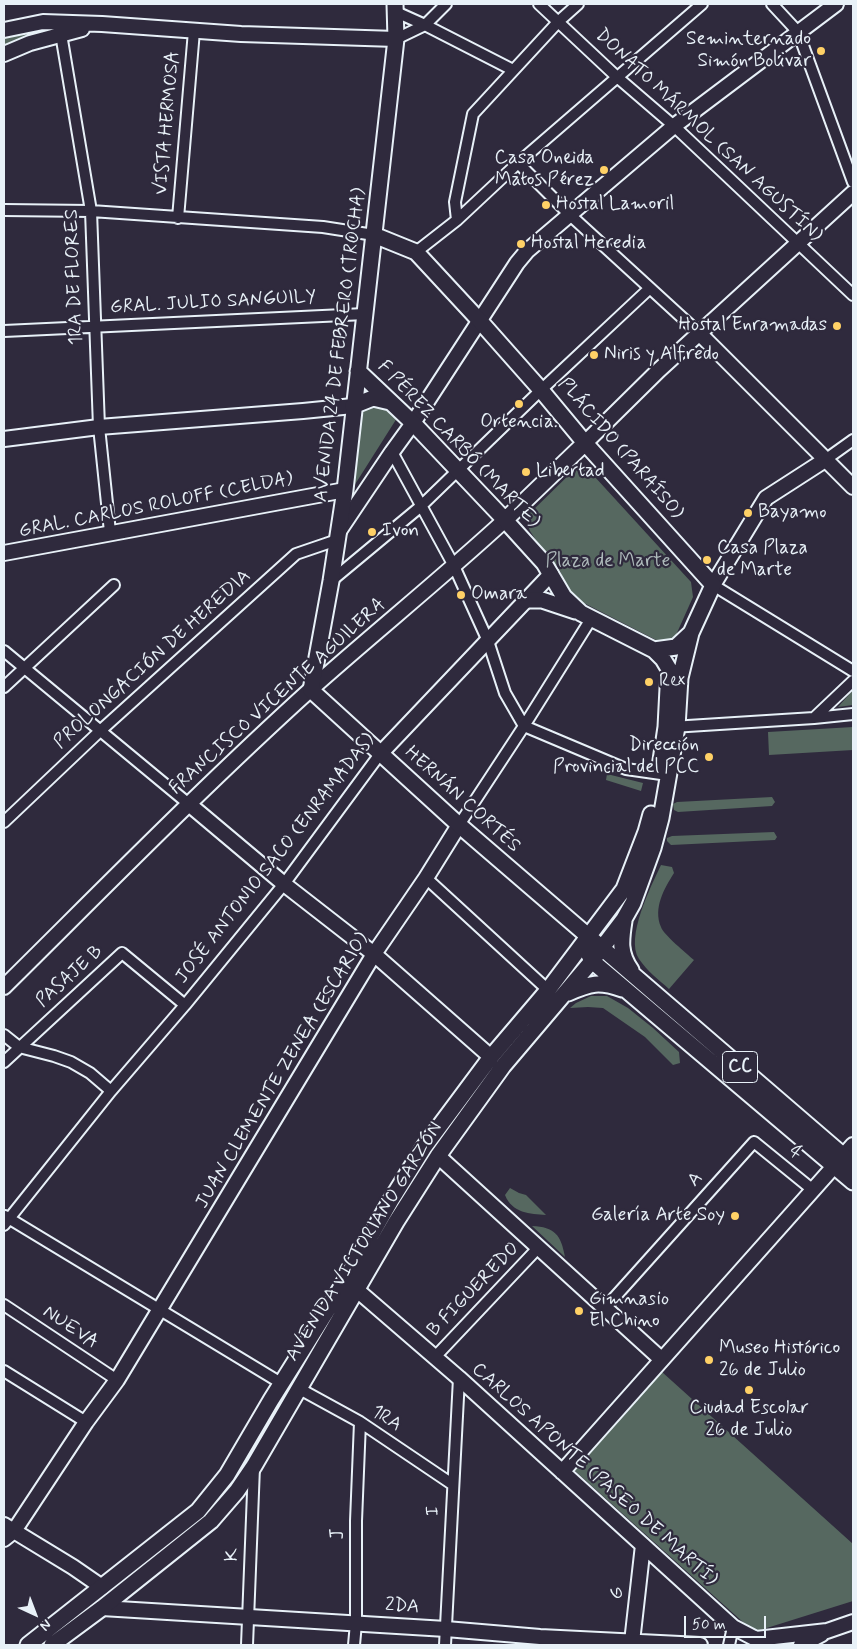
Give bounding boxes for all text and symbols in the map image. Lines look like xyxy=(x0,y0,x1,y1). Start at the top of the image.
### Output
street label: DONATO MÁRMOL (SAN AGUSTÍN) xyxy=(590,25,826,247)
place label: Seminternado Simón Bolivar xyxy=(686,29,811,73)
marker: Seminternado Simón Bolivar xyxy=(815,45,827,57)
street label: VISTA HERMOSA xyxy=(150,50,186,196)
place label: Casa Oneida Matos Pérez xyxy=(494,148,594,192)
marker: Casa Oneida Matos Pérez xyxy=(598,164,610,176)
street label: AVENIDA 24 DE FEBRERO (TROCHA) xyxy=(310,187,372,503)
place label: Hostal Lamoril xyxy=(556,194,674,216)
marker: Hostal Lamoril xyxy=(540,199,552,211)
street label: 1RA DE FLORES xyxy=(61,208,89,346)
place label: Hostal Heredia xyxy=(531,233,646,255)
marker: Hostal Heredia xyxy=(515,238,527,250)
street label: GRAL. JULIO SANGUILY xyxy=(109,286,317,320)
place label: Hostal Enramadas xyxy=(679,315,827,337)
marker: Hostal Enramadas xyxy=(831,320,843,332)
place label: Niris y Alfredo xyxy=(604,344,719,366)
marker: Niris y Alfredo xyxy=(588,349,600,361)
street label: F PÉREZ CARBÓ (MARTE) xyxy=(372,356,544,534)
street label: PLÁCIDO (PARAÍSO) xyxy=(552,374,688,524)
marker: Ortencia. xyxy=(513,398,525,410)
place label: Ortencia. xyxy=(480,412,558,434)
place label: Libertad xyxy=(536,461,605,483)
marker: Libertad xyxy=(520,466,532,478)
street label: GRAL. CARLOS ROLOFF (CELDA) xyxy=(17,468,295,544)
place label: Bayamo xyxy=(758,502,827,524)
marker: Bayamo xyxy=(742,507,754,519)
place label: Ivon xyxy=(382,521,419,543)
marker: Ivon xyxy=(366,526,378,538)
place label: Casa Plaza de Marte xyxy=(717,538,808,582)
park label: Plaza de Marte xyxy=(546,551,670,573)
marker: Casa Plaza de Marte xyxy=(701,554,713,566)
street label: PROLONGACIÓN DE HEREDIA xyxy=(50,565,256,755)
place label: Omara xyxy=(471,584,527,606)
marker: Omara xyxy=(455,589,467,601)
street label: FRANCISCO VICENTE AGUILERA xyxy=(165,594,391,800)
place label: Rex xyxy=(659,671,685,693)
marker: Rex xyxy=(643,676,655,688)
street label: JOSÉ ANTONIO SACO (ENRAMADAS) xyxy=(171,730,381,988)
place label: Dirección Provincial del PCC xyxy=(553,735,699,779)
street label: HERNÁN CORTÉS xyxy=(399,742,525,858)
marker: Dirección Provincial del PCC xyxy=(703,751,715,763)
street label: JUAN CLEMENTE ZENEA (ESCARIO) xyxy=(191,929,375,1213)
street label: PASAJE B xyxy=(32,941,108,1013)
road number: CC xyxy=(722,1052,758,1082)
street label: AVENIDA VICTORIANO GARZÓN xyxy=(282,1118,448,1366)
street label: 4 xyxy=(783,1141,807,1165)
street label: A xyxy=(683,1168,709,1192)
place label: Galería Arte Soy xyxy=(591,1205,725,1227)
marker: Galería Arte Soy xyxy=(729,1210,741,1222)
street label: B FIGUEREDO xyxy=(423,1238,525,1342)
place label: Gimnasio El Chino xyxy=(589,1289,669,1333)
street label: NUEVA xyxy=(38,1301,102,1355)
marker: Gimnasio El Chino xyxy=(573,1305,585,1317)
place label: Museo Histórico 26 de Julio xyxy=(719,1338,840,1382)
marker: Museo Histórico 26 de Julio xyxy=(703,1354,715,1366)
street label: CARLOS APONTE (PASEO DE MARTÍ) xyxy=(466,1358,722,1592)
marker: Ciudad Escolar 26 de Julio xyxy=(743,1384,755,1396)
place label: Ciudad Escolar 26 de Julio xyxy=(689,1398,809,1442)
street label: 1RA xyxy=(366,1401,406,1437)
street label: I xyxy=(422,1506,446,1516)
street label: J xyxy=(328,1528,350,1540)
street label: K xyxy=(221,1548,245,1562)
street label: G xyxy=(606,1586,630,1600)
north arrow xyxy=(10,1589,60,1639)
street label: 2DA xyxy=(384,1594,420,1620)
scale bar xyxy=(687,1606,770,1638)
text: N xyxy=(36,1615,55,1635)
text: 50 m xyxy=(692,1615,726,1635)

